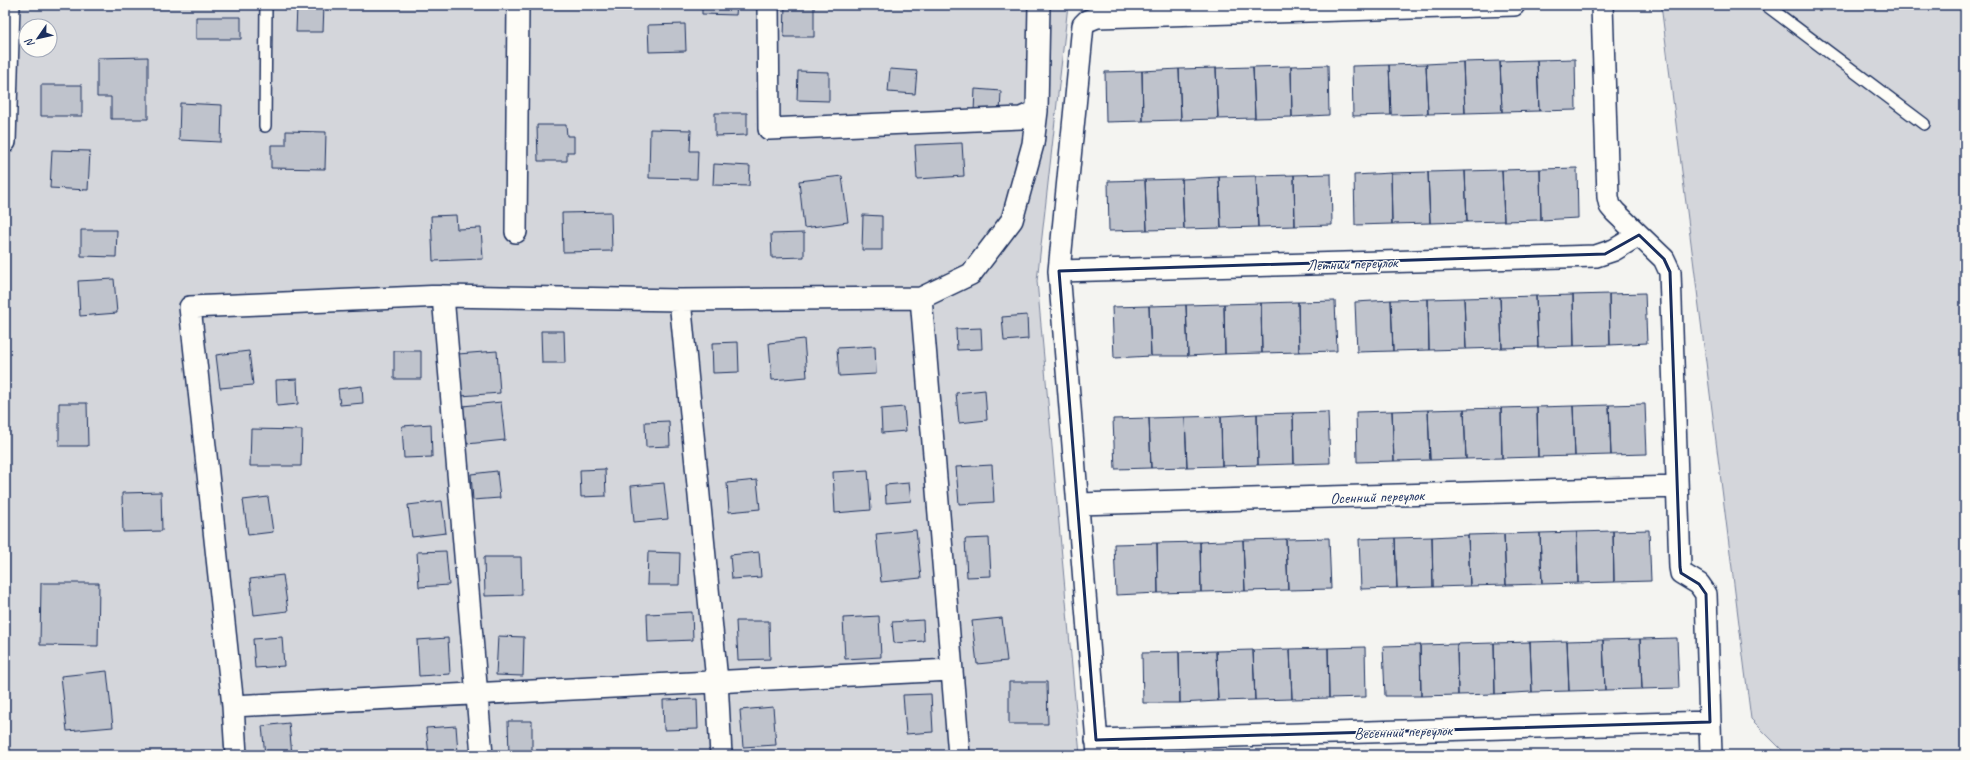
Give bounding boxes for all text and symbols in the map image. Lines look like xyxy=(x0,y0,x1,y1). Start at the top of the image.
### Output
north arrow xyxy=(18,18,58,58)
text: N xyxy=(21,35,37,50)
street label: Летний переулок xyxy=(1306,252,1400,276)
street label: Осенний переулок xyxy=(1330,485,1426,509)
street label: Весенний переулок xyxy=(1354,720,1454,744)

